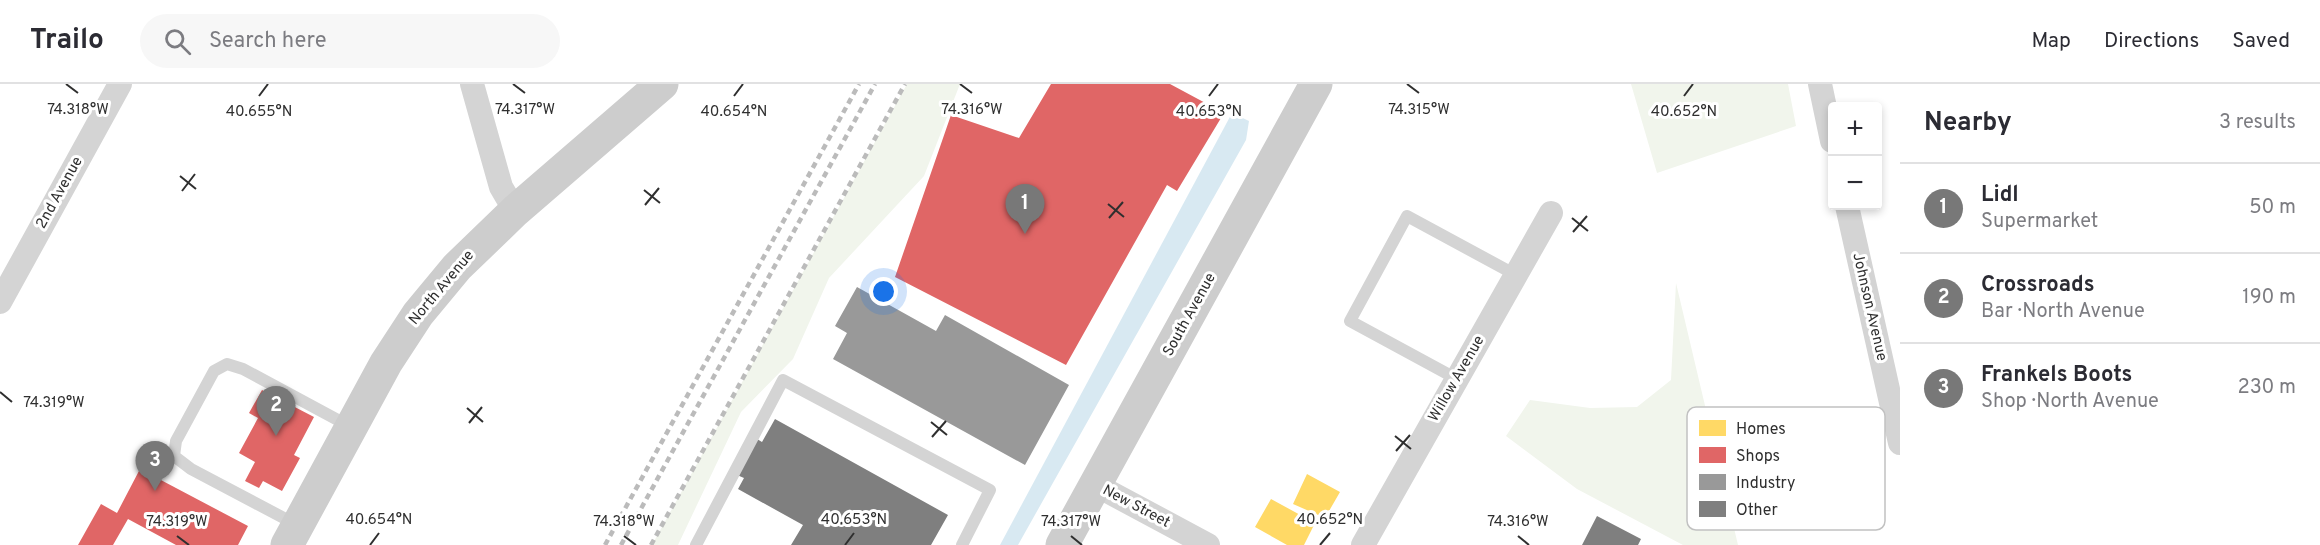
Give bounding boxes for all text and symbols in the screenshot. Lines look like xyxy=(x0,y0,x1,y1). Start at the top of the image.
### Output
search box xyxy=(140,14,560,68)
text: Trailo xyxy=(30,23,104,59)
icon: search xyxy=(161,25,194,58)
text: Search here xyxy=(209,28,326,55)
text: Map xyxy=(2031,28,2071,55)
text: Directions xyxy=(2104,28,2199,55)
text: Saved xyxy=(2232,28,2290,55)
text: 74.318°W xyxy=(47,101,109,120)
text: 74.317°W xyxy=(495,101,555,120)
text: 74.316°W xyxy=(941,101,1003,120)
text: 74.315°W xyxy=(1388,101,1450,120)
map controls xyxy=(1828,102,1882,210)
button: + xyxy=(1828,102,1882,156)
text: 40.655°N xyxy=(226,103,292,122)
text: 40.654°N xyxy=(701,103,767,122)
text: 40.653°N xyxy=(1176,103,1242,122)
text: 40.652°N xyxy=(1651,103,1717,122)
text: Nearby xyxy=(1924,107,2012,140)
text: 3 results xyxy=(2219,110,2296,136)
street label: 2nd Avenue xyxy=(32,154,88,232)
button: − xyxy=(1828,156,1882,210)
text: Lidl xyxy=(1981,182,2019,209)
pin: 1 xyxy=(1006,184,1044,234)
text: 1 xyxy=(1940,195,1948,221)
text: 50 m xyxy=(2249,195,2296,221)
text: Supermarket xyxy=(1981,209,2098,235)
street label: North Avenue xyxy=(405,247,479,329)
street label: Johnson Avenue xyxy=(1847,251,1891,363)
street label: South Avenue xyxy=(1159,270,1221,360)
text: Crossroads xyxy=(1981,272,2095,299)
your location xyxy=(869,277,898,306)
text: 2 xyxy=(1937,285,1950,311)
text: 190 m xyxy=(2242,285,2296,311)
text: Bar · North Avenue xyxy=(1981,299,2145,325)
street label: Willow Avenue xyxy=(1425,333,1489,425)
text: Frankels Boots xyxy=(1981,362,2132,389)
text: 3 xyxy=(1938,375,1950,401)
text: 230 m xyxy=(2237,375,2296,401)
pin: 2 xyxy=(256,386,296,436)
text: Shop · North Avenue xyxy=(1981,389,2159,415)
text: 74.319°W xyxy=(23,394,85,413)
legend xyxy=(1687,407,1885,530)
text: Homes xyxy=(1736,420,1786,440)
pin: 3 xyxy=(136,442,174,491)
text: Shops xyxy=(1736,447,1780,467)
text: Industry xyxy=(1736,474,1795,494)
street label: New Street xyxy=(1099,481,1173,533)
text: Other xyxy=(1736,501,1778,521)
text: 40.654°N xyxy=(346,511,412,530)
text: 40.653°N xyxy=(821,511,887,530)
text: 40.652°N xyxy=(1297,511,1363,530)
text: 74.319°W xyxy=(146,513,208,532)
text: 74.318°W xyxy=(593,513,655,532)
text: 74.317°W xyxy=(1041,513,1101,532)
text: 74.316°W xyxy=(1487,513,1549,532)

